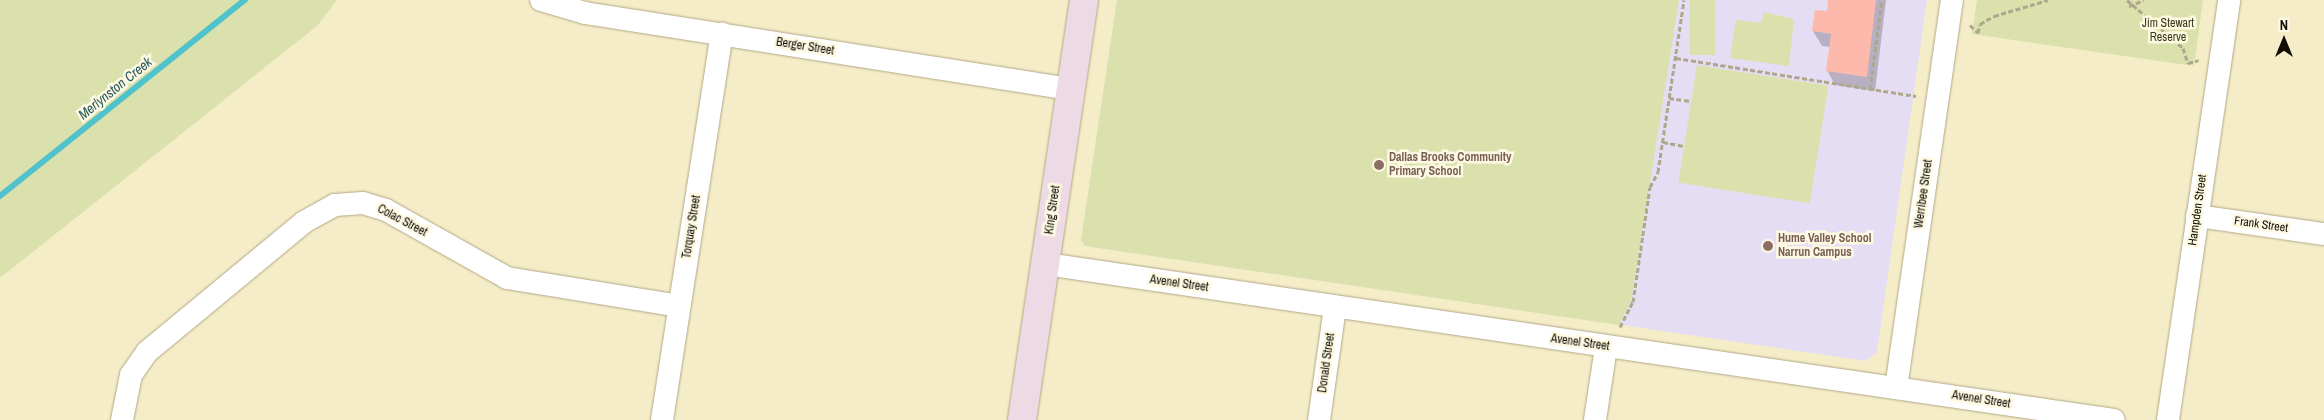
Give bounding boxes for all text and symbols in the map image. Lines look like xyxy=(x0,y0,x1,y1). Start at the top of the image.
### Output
north arrow xyxy=(2259,15,2309,65)
text: N xyxy=(2280,16,2288,34)
park label: Jim Stewart Reserve xyxy=(2142,17,2194,45)
street label: Berger Street xyxy=(775,35,835,59)
water label: Merlynston Creek xyxy=(75,53,155,123)
place label: Dallas Brooks Community Primary School xyxy=(1389,151,1511,179)
marker: Dallas Brooks Community Primary School xyxy=(1373,159,1385,171)
street label: Werribee Street xyxy=(1912,159,1936,229)
street label: Hampden Street xyxy=(2186,174,2210,246)
street label: King Street xyxy=(1042,185,1064,235)
street label: Torquay Street xyxy=(680,194,704,260)
street label: Colac Street xyxy=(375,202,429,240)
street label: Frank Street xyxy=(2233,214,2289,236)
place label: Hume Valley School Narrun Campus xyxy=(1778,232,1872,260)
marker: Hume Valley School Narrun Campus xyxy=(1762,240,1774,252)
street label: Avenel Street xyxy=(1149,273,1209,295)
street label: Donald Street xyxy=(1316,332,1338,394)
street label: Avenel Street xyxy=(1550,332,1610,354)
street label: Avenel Street xyxy=(1951,388,2011,412)

